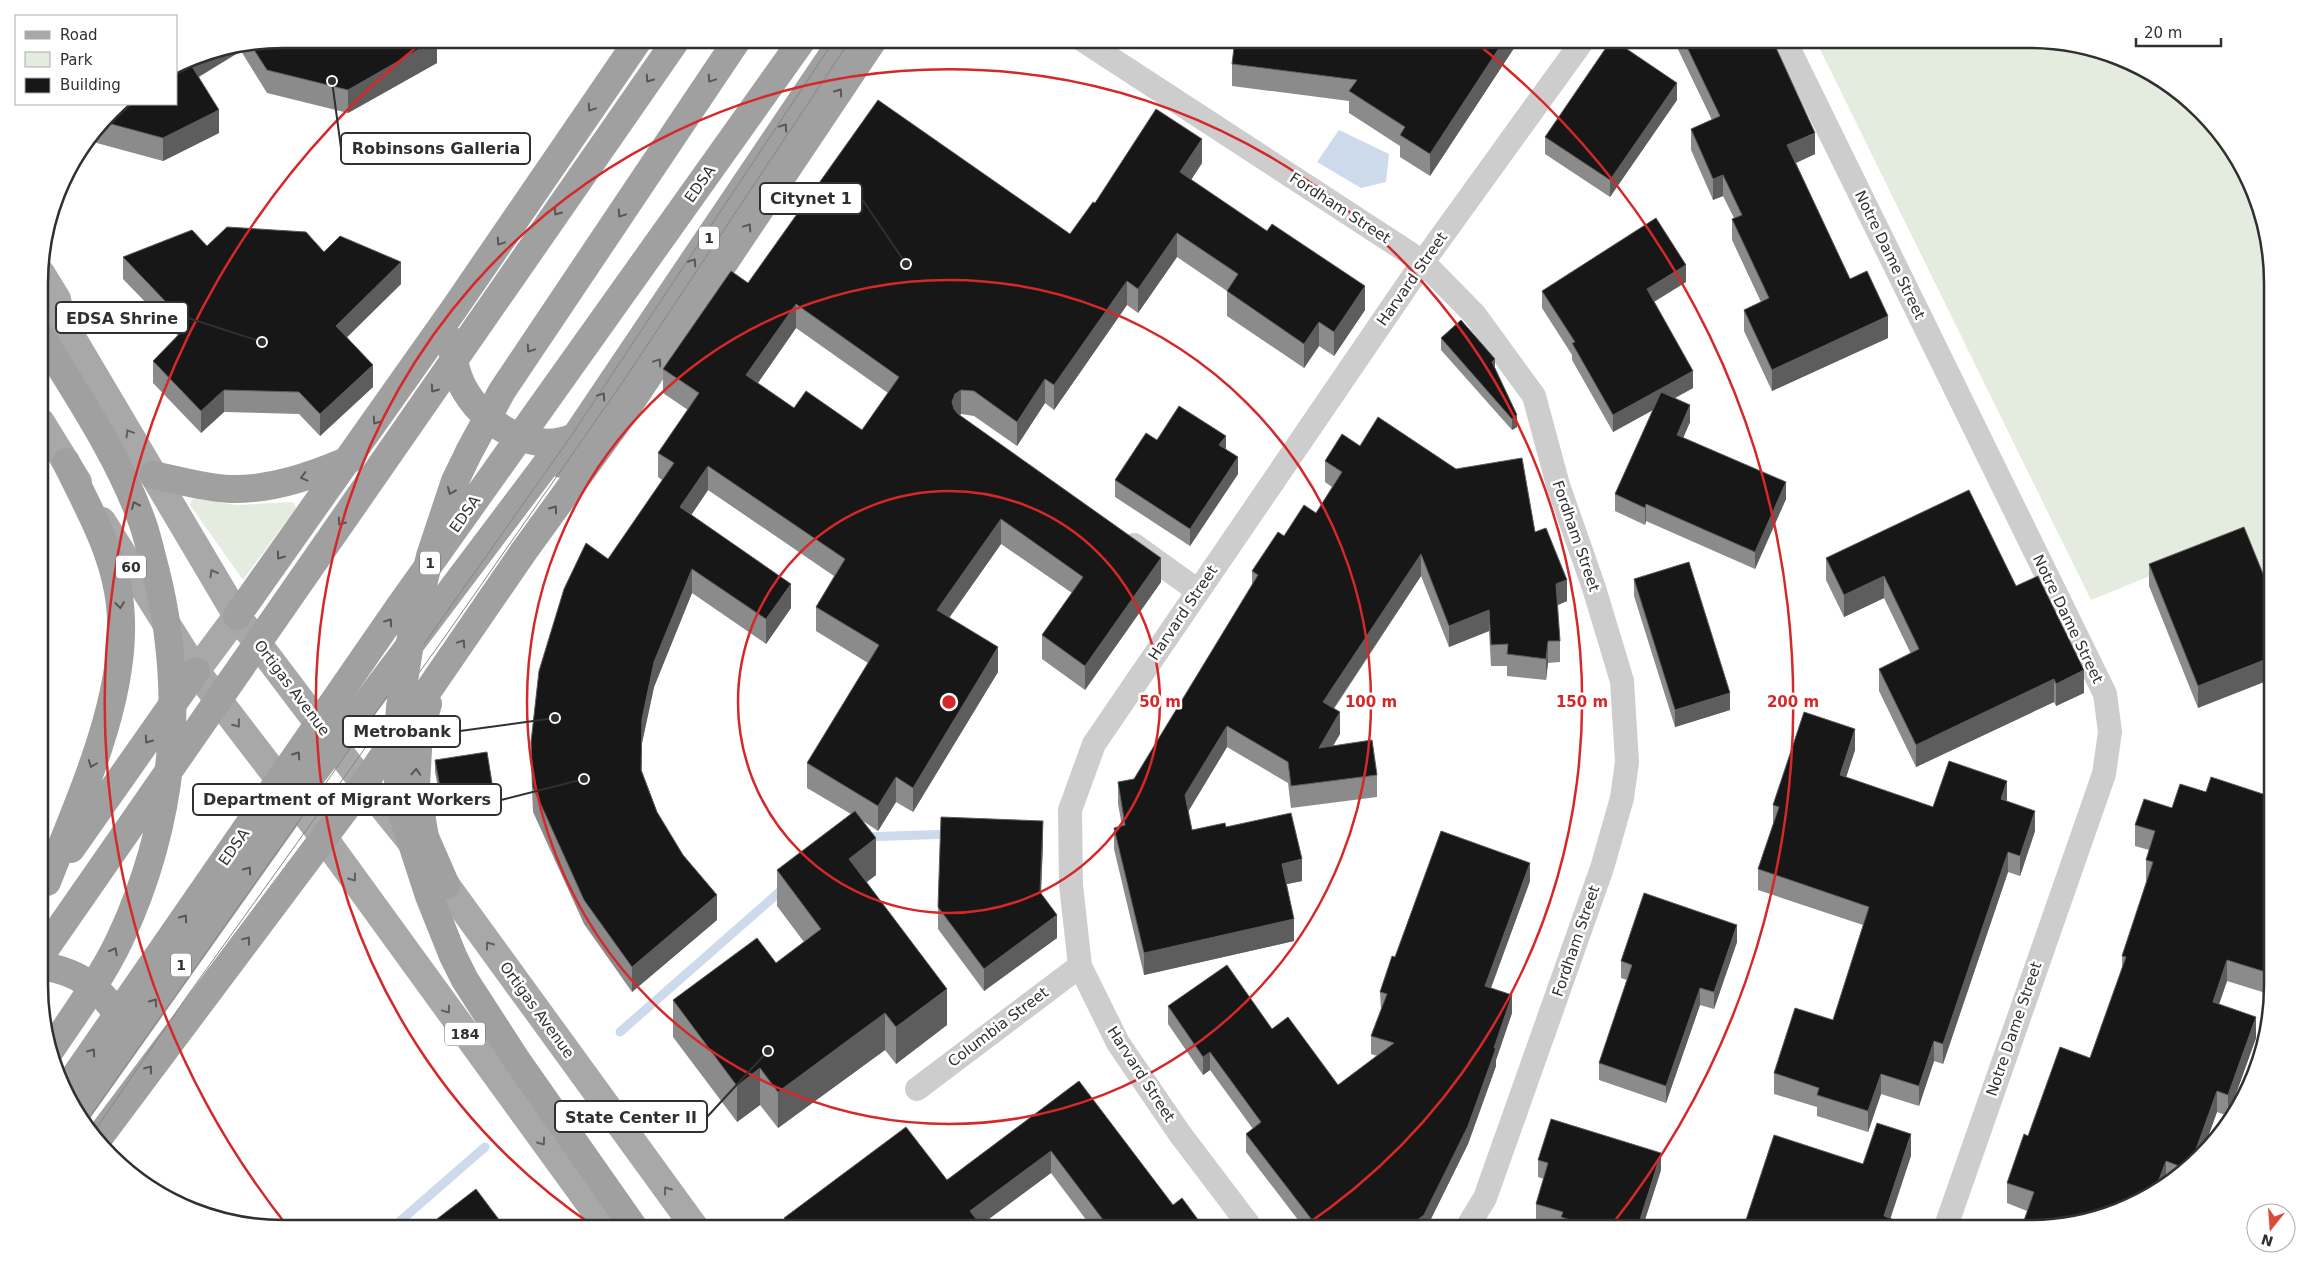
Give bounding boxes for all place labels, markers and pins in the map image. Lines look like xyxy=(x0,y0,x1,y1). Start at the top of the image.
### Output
callout: Robinsons Galleria xyxy=(341,133,530,164)
callout: Citynet 1 xyxy=(760,183,862,214)
callout: EDSA Shrine xyxy=(56,302,188,333)
centre of rings xyxy=(940,693,958,711)
callout: Metrobank xyxy=(343,716,460,747)
callout: Department of Migrant Workers xyxy=(193,784,501,815)
callout: State Center II xyxy=(555,1101,707,1132)

